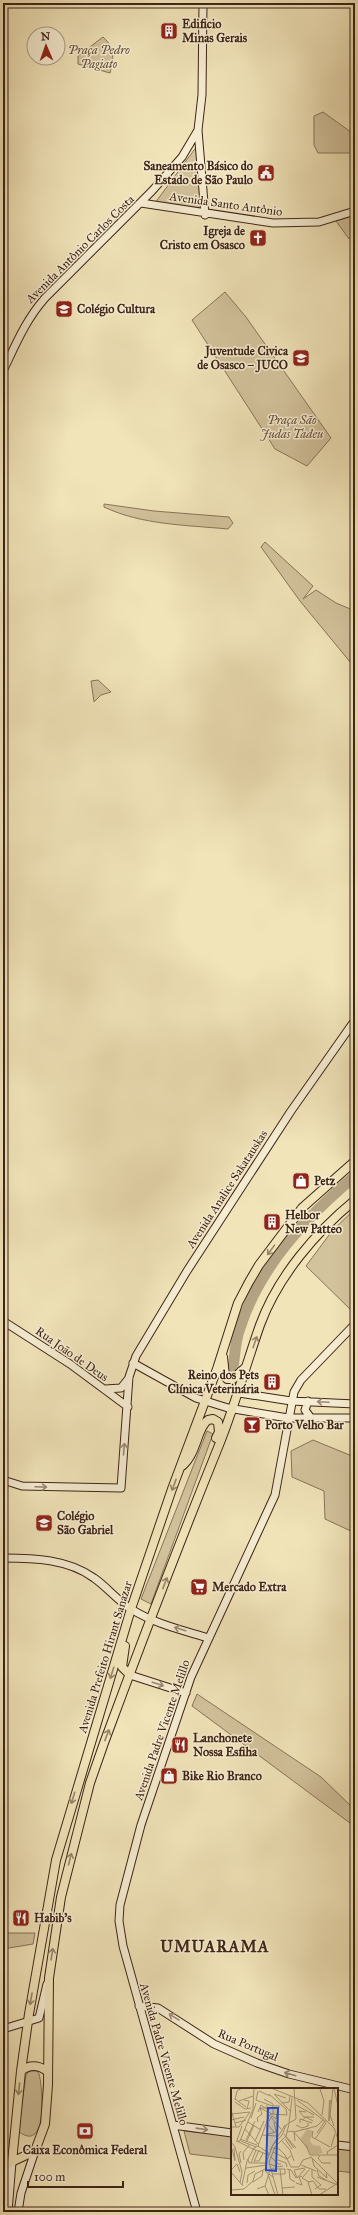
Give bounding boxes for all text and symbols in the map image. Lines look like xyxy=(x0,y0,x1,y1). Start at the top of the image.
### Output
place label: Edificio Minas Gerais xyxy=(182,17,248,45)
building icon: Edificio Minas Gerais xyxy=(159,21,179,41)
north arrow xyxy=(26,26,66,66)
text: N xyxy=(41,30,51,43)
park label: Praça Pedro Pagiato xyxy=(68,43,130,71)
place label: Saneamento Básico do Estado de São Paulo xyxy=(143,159,253,187)
public building icon: Saneamento Básico do Estado de São Paulo xyxy=(256,163,276,183)
street label: Avenida Santo Antônio xyxy=(168,189,283,219)
street label: Avenida Antônio Carlos Costa xyxy=(22,191,138,307)
place label: Igreja de Cristo em Osasco xyxy=(160,224,245,252)
church icon: Igreja de Cristo em Osasco xyxy=(248,228,268,248)
school or university icon: Colégio Cultura xyxy=(54,299,74,319)
place label: Colégio Cultura xyxy=(77,302,156,317)
place label: Juventude Civica de Osasco – JUCO xyxy=(197,344,289,373)
school or university icon: Juventude Civica de Osasco – JUCO xyxy=(291,348,311,368)
park label: Praça São Judas Tadeu xyxy=(260,413,323,441)
street label: Avenida Analice Sakatauskas xyxy=(183,1127,270,1252)
shop icon: Petz xyxy=(291,1171,311,1191)
place label: Petz xyxy=(314,1174,336,1188)
place label: Helbor New Patteo xyxy=(285,1208,342,1236)
building icon: Helbor New Patteo xyxy=(262,1212,282,1232)
one-way arrow xyxy=(266,1244,275,1255)
street label: Rua João de Deus xyxy=(32,1324,111,1385)
one-way arrow xyxy=(251,1336,259,1348)
place label: Reino dos Pets Clínica Veterinária xyxy=(168,1368,260,1396)
building icon: Reino dos Pets Clínica Veterinária xyxy=(262,1372,282,1392)
one-way arrow xyxy=(317,1399,330,1406)
bar icon: Porto Velho Bar xyxy=(242,1415,262,1435)
place label: Porto Velho Bar xyxy=(265,1418,344,1432)
one-way arrow xyxy=(121,1443,128,1456)
one-way arrow xyxy=(169,1479,177,1491)
one-way arrow xyxy=(34,1483,47,1491)
place label: Colégio São Gabriel xyxy=(57,1509,114,1537)
school or university icon: Colégio São Gabriel xyxy=(34,1513,54,1533)
supermarket icon: Mercado Extra xyxy=(189,1577,209,1597)
one-way arrow xyxy=(161,1578,169,1590)
street label: Avenida Prefeito Hirant Sanazar xyxy=(75,1579,135,1736)
place label: Mercado Extra xyxy=(212,1580,287,1594)
one-way arrow xyxy=(173,1625,186,1632)
street label: Avenida Padre Vicente Melillo xyxy=(131,1658,193,1803)
one-way arrow xyxy=(108,1667,115,1680)
one-way arrow xyxy=(151,1681,164,1688)
one-way arrow xyxy=(103,1729,111,1741)
place label: Lanchonete Nossa Esfiha xyxy=(193,1731,258,1759)
restaurant icon: Lanchonete Nossa Esfiha xyxy=(170,1735,190,1755)
shop icon: Bike Rio Branco xyxy=(159,1766,179,1786)
place label: Bike Rio Branco xyxy=(182,1769,262,1783)
one-way arrow xyxy=(69,1791,76,1804)
one-way arrow xyxy=(67,1853,74,1866)
restaurant icon: Habib's xyxy=(11,1908,31,1928)
place label: Habib's xyxy=(34,1911,72,1925)
district label: UMUARAMA xyxy=(160,1937,270,1956)
one-way arrow xyxy=(48,1948,56,1961)
street label: Avenida Padre Vicente Melillo xyxy=(137,1980,191,2127)
one-way arrow xyxy=(27,1992,35,2005)
one-way arrow xyxy=(168,2013,180,2021)
street label: Rua Portugal xyxy=(215,2026,281,2065)
one-way arrow xyxy=(284,2070,297,2077)
one-way arrow xyxy=(15,2082,22,2095)
inset map xyxy=(231,2088,338,2195)
bank icon: Caixa Econômica Federal xyxy=(75,2121,95,2141)
one-way arrow xyxy=(196,2125,209,2133)
place label: Caixa Econômica Federal xyxy=(23,2143,148,2157)
scale bar xyxy=(28,2163,123,2189)
text: 100 m xyxy=(34,2170,65,2184)

